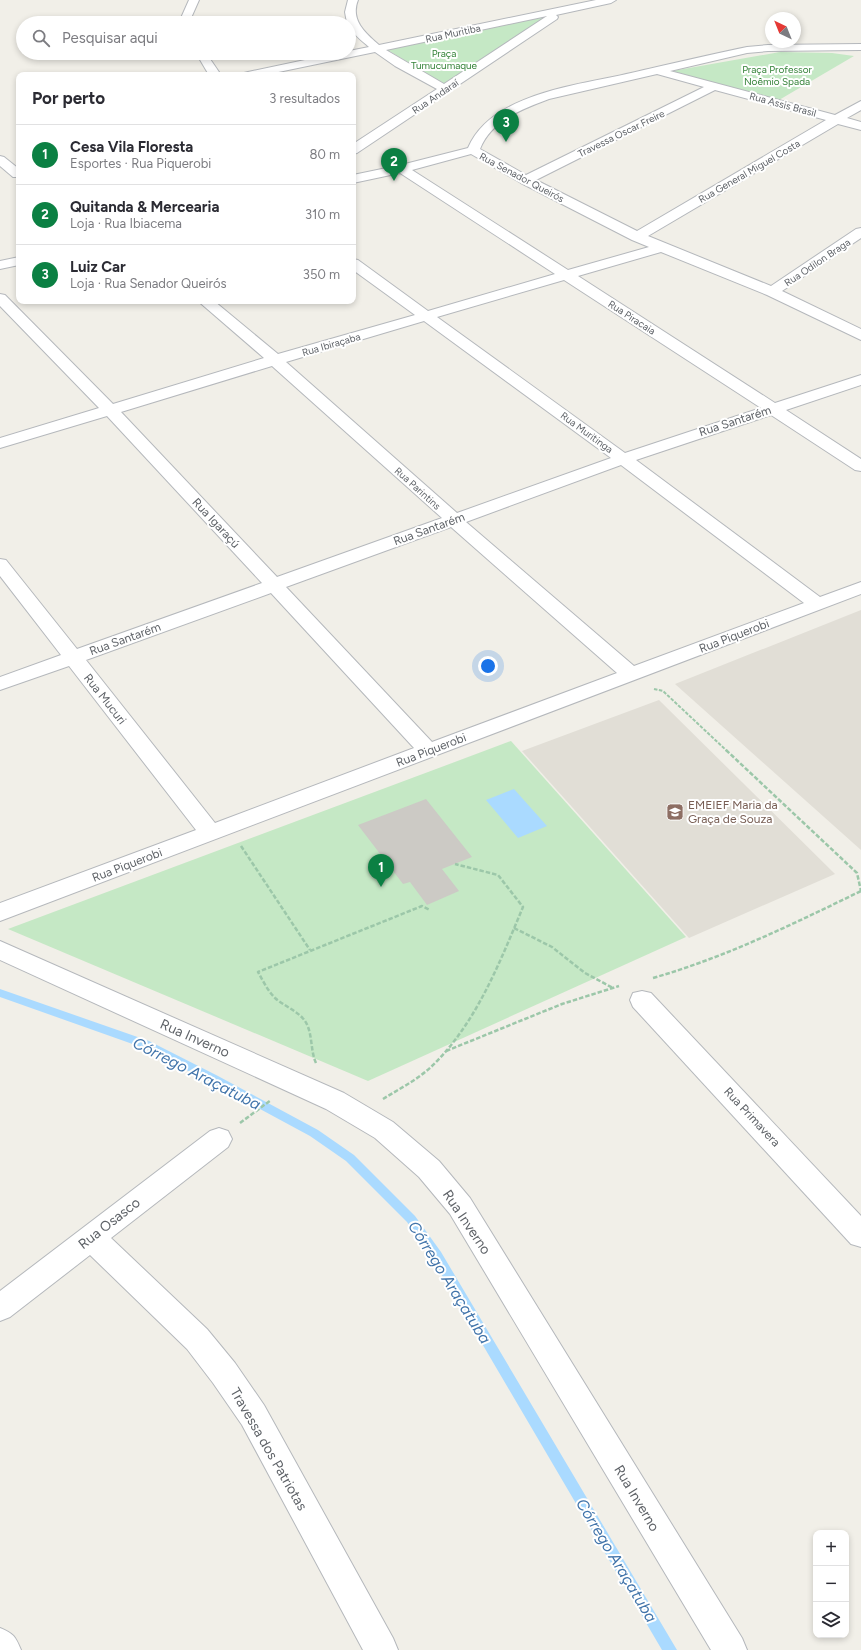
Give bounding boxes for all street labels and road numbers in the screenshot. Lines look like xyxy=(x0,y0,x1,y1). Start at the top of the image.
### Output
street label: Rua Muritiba xyxy=(424,21,482,46)
street label: Rua Andaraí xyxy=(409,76,462,117)
street label: Rua Assis Brasil xyxy=(748,89,818,120)
street label: Travessa Oscar Freire xyxy=(576,107,667,160)
street label: Rua General Miguel Costa xyxy=(696,137,803,206)
street label: Rua Senador Queirós xyxy=(477,150,567,205)
street label: Rua Odilon Braga xyxy=(782,236,853,289)
street label: Rua Piracaia xyxy=(606,297,658,338)
street label: Rua Ibiraçaba xyxy=(300,330,362,359)
street label: Rua Santarém xyxy=(697,403,773,439)
street label: Rua Muritinga xyxy=(558,409,616,456)
street label: Rua Parintins xyxy=(392,464,444,513)
street label: Rua Igaraçú xyxy=(189,495,243,551)
street label: Rua Santarém xyxy=(391,510,467,548)
street label: Rua Piquerobi xyxy=(697,616,771,656)
street label: Rua Santarém xyxy=(87,620,163,658)
street label: Rua Mucuri xyxy=(81,671,129,727)
street label: Rua Piquerobi xyxy=(394,730,468,770)
street label: Rua Piquerobi xyxy=(90,845,164,885)
street label: Rua Inverno xyxy=(157,1016,232,1061)
street label: Rua Primavera xyxy=(721,1084,783,1150)
street label: Rua Inverno xyxy=(439,1187,494,1258)
street label: Rua Osasco xyxy=(75,1194,144,1253)
street label: Travessa dos Patriotas xyxy=(226,1385,311,1514)
street label: Rua Inverno xyxy=(610,1462,663,1534)

